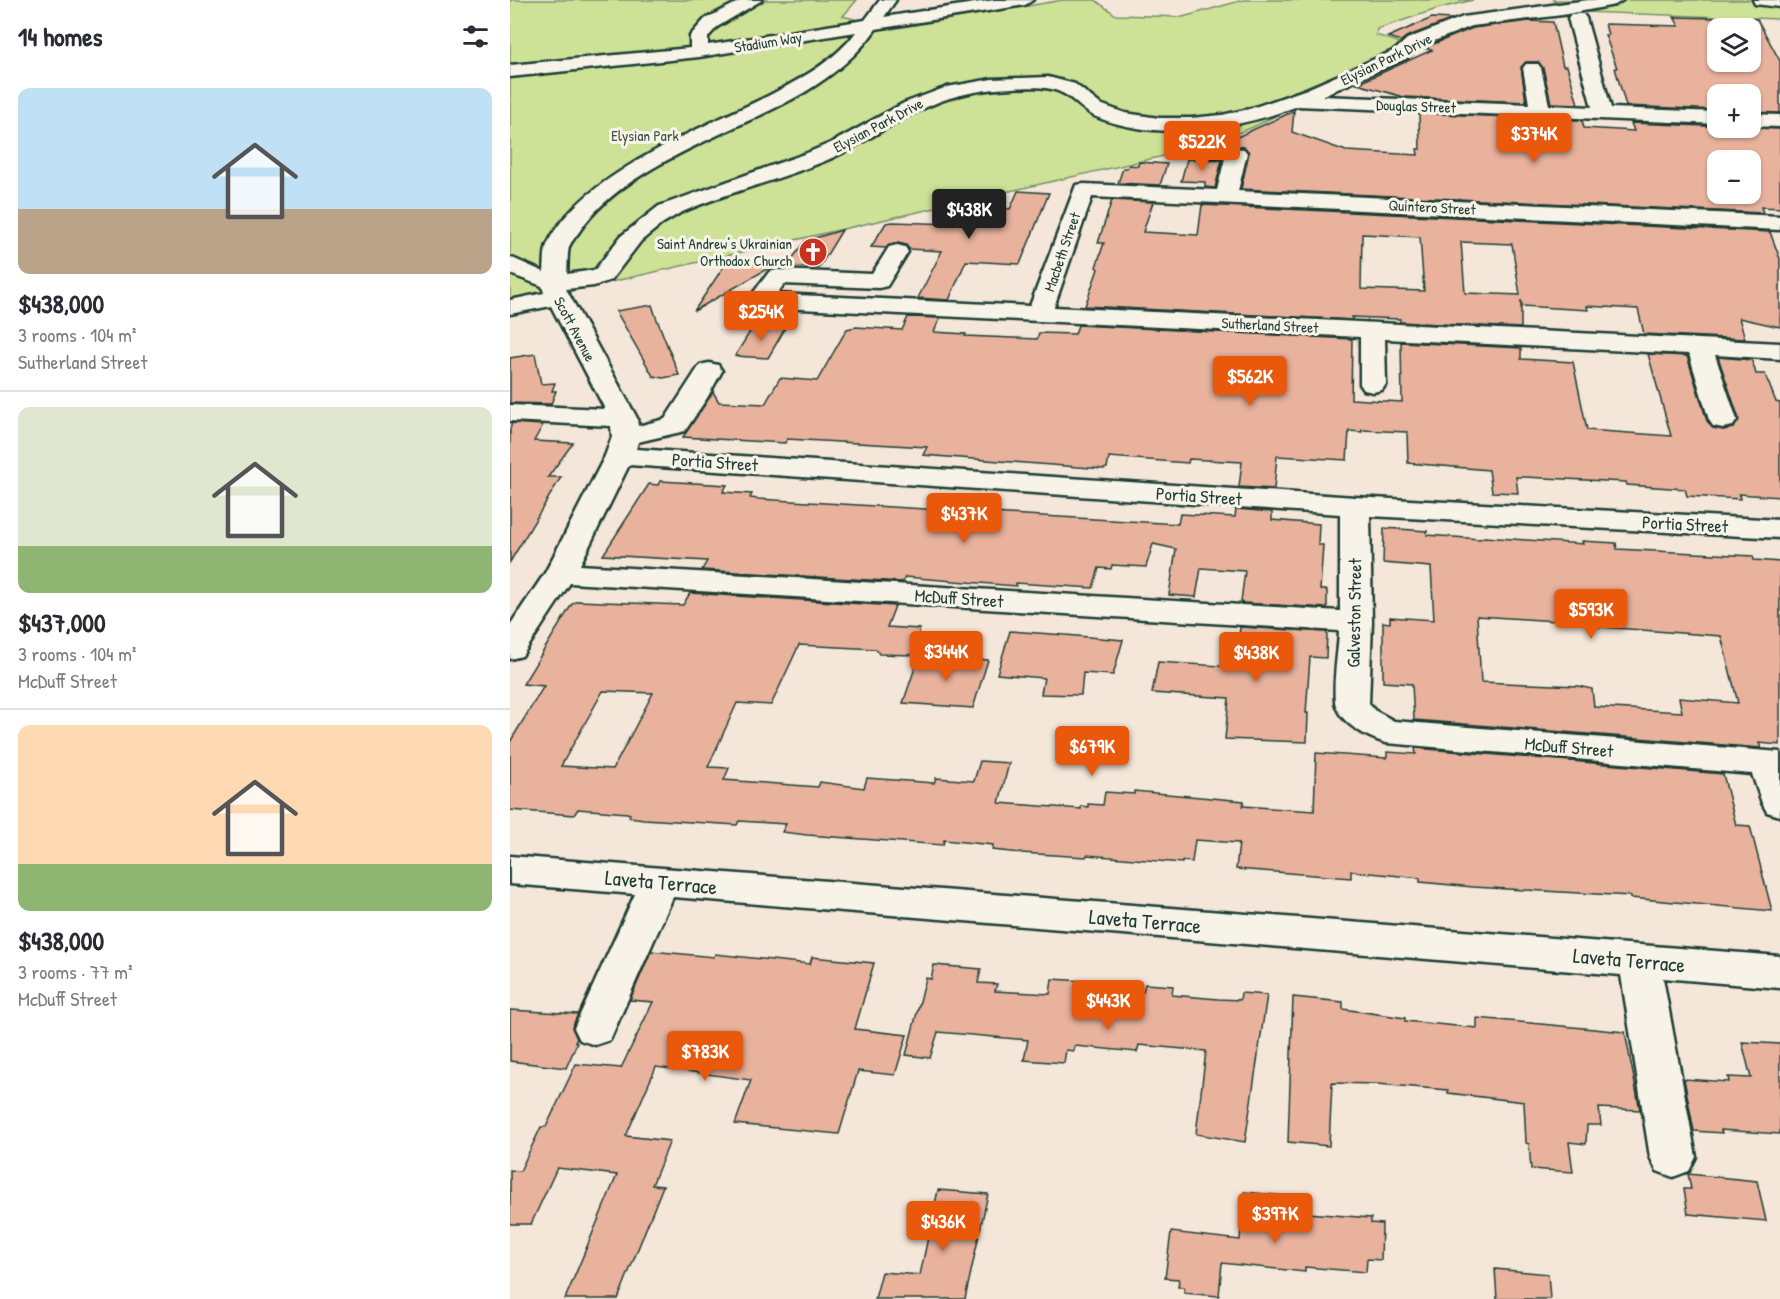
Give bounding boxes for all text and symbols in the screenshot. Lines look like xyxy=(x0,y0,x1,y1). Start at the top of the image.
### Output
map controls xyxy=(1707,18,1761,204)
button: layers xyxy=(1707,18,1761,72)
text: 14 homes xyxy=(18,19,103,54)
icon: filters xyxy=(459,20,492,53)
street label: Stadium Way xyxy=(733,26,803,58)
street label: Elysian Park Drive xyxy=(1337,28,1435,90)
button: + xyxy=(1707,84,1761,138)
street label: Elysian Park Drive xyxy=(829,92,927,158)
street label: Douglas Street xyxy=(1376,94,1457,118)
pin: $374K xyxy=(1492,113,1576,164)
text: $374K xyxy=(1511,119,1557,146)
pin: $522K xyxy=(1160,121,1244,172)
park label: Elysian Park xyxy=(611,125,679,146)
icon: home xyxy=(201,127,309,235)
text: $522K xyxy=(1178,127,1226,154)
button: − xyxy=(1707,150,1761,204)
pin: $438K xyxy=(927,189,1011,240)
street label: Quintero Street xyxy=(1388,194,1477,220)
text: $438K xyxy=(946,195,992,222)
street label: Macbeth Street xyxy=(1039,209,1086,294)
place label: Saint Andrew’s Ukrainian Orthodox Church xyxy=(657,233,792,271)
church icon: Saint Andrew’s Ukrainian Orthodox Church xyxy=(797,236,829,268)
text: $438,000 xyxy=(18,286,104,321)
pin: $254K xyxy=(719,291,803,342)
street label: Scott Avenue xyxy=(549,293,601,365)
text: $254K xyxy=(738,297,784,324)
street label: Sutherland Street xyxy=(1221,312,1320,338)
text: 3 rooms · 104 m² xyxy=(18,321,136,348)
text: Sutherland Street xyxy=(18,348,147,375)
pin: $562K xyxy=(1208,356,1292,407)
text: $562K xyxy=(1227,362,1273,389)
icon: home xyxy=(201,446,309,554)
street label: Portia Street xyxy=(671,447,760,478)
street label: Portia Street xyxy=(1155,481,1244,512)
pin: $437K xyxy=(922,493,1006,544)
text: $437K xyxy=(941,499,987,526)
street label: Portia Street xyxy=(1641,509,1729,539)
street label: Galveston Street xyxy=(1341,557,1367,668)
street label: McDuff Street xyxy=(914,582,1005,614)
pin: $593K xyxy=(1549,589,1633,640)
text: $593K xyxy=(1568,595,1614,622)
text: $437,000 xyxy=(18,605,106,640)
pin: $344K xyxy=(904,631,988,682)
pin: $438K xyxy=(1214,632,1298,683)
text: $344K xyxy=(924,637,968,664)
text: $438K xyxy=(1233,638,1279,665)
text: 3 rooms · 104 m² xyxy=(18,640,136,667)
text: McDuff Street xyxy=(18,667,117,694)
pin: $679K xyxy=(1050,726,1134,777)
street label: McDuff Street xyxy=(1524,731,1615,763)
text: $679K xyxy=(1069,732,1115,759)
icon: home xyxy=(201,764,309,872)
street label: Laveta Terrace xyxy=(604,863,718,901)
street label: Laveta Terrace xyxy=(1088,902,1202,940)
text: $438,000 xyxy=(18,923,104,958)
street label: Laveta Terrace xyxy=(1572,941,1686,979)
text: 3 rooms · 77 m² xyxy=(18,958,132,985)
pin: $443K xyxy=(1066,980,1150,1031)
text: McDuff Street xyxy=(18,985,117,1012)
text: $443K xyxy=(1086,986,1130,1013)
pin: $783K xyxy=(663,1031,747,1082)
text: $783K xyxy=(681,1037,729,1064)
pin: $397K xyxy=(1233,1193,1317,1244)
text: $397K xyxy=(1252,1199,1298,1226)
pin: $436K xyxy=(901,1201,985,1252)
text: $436K xyxy=(920,1207,966,1234)

